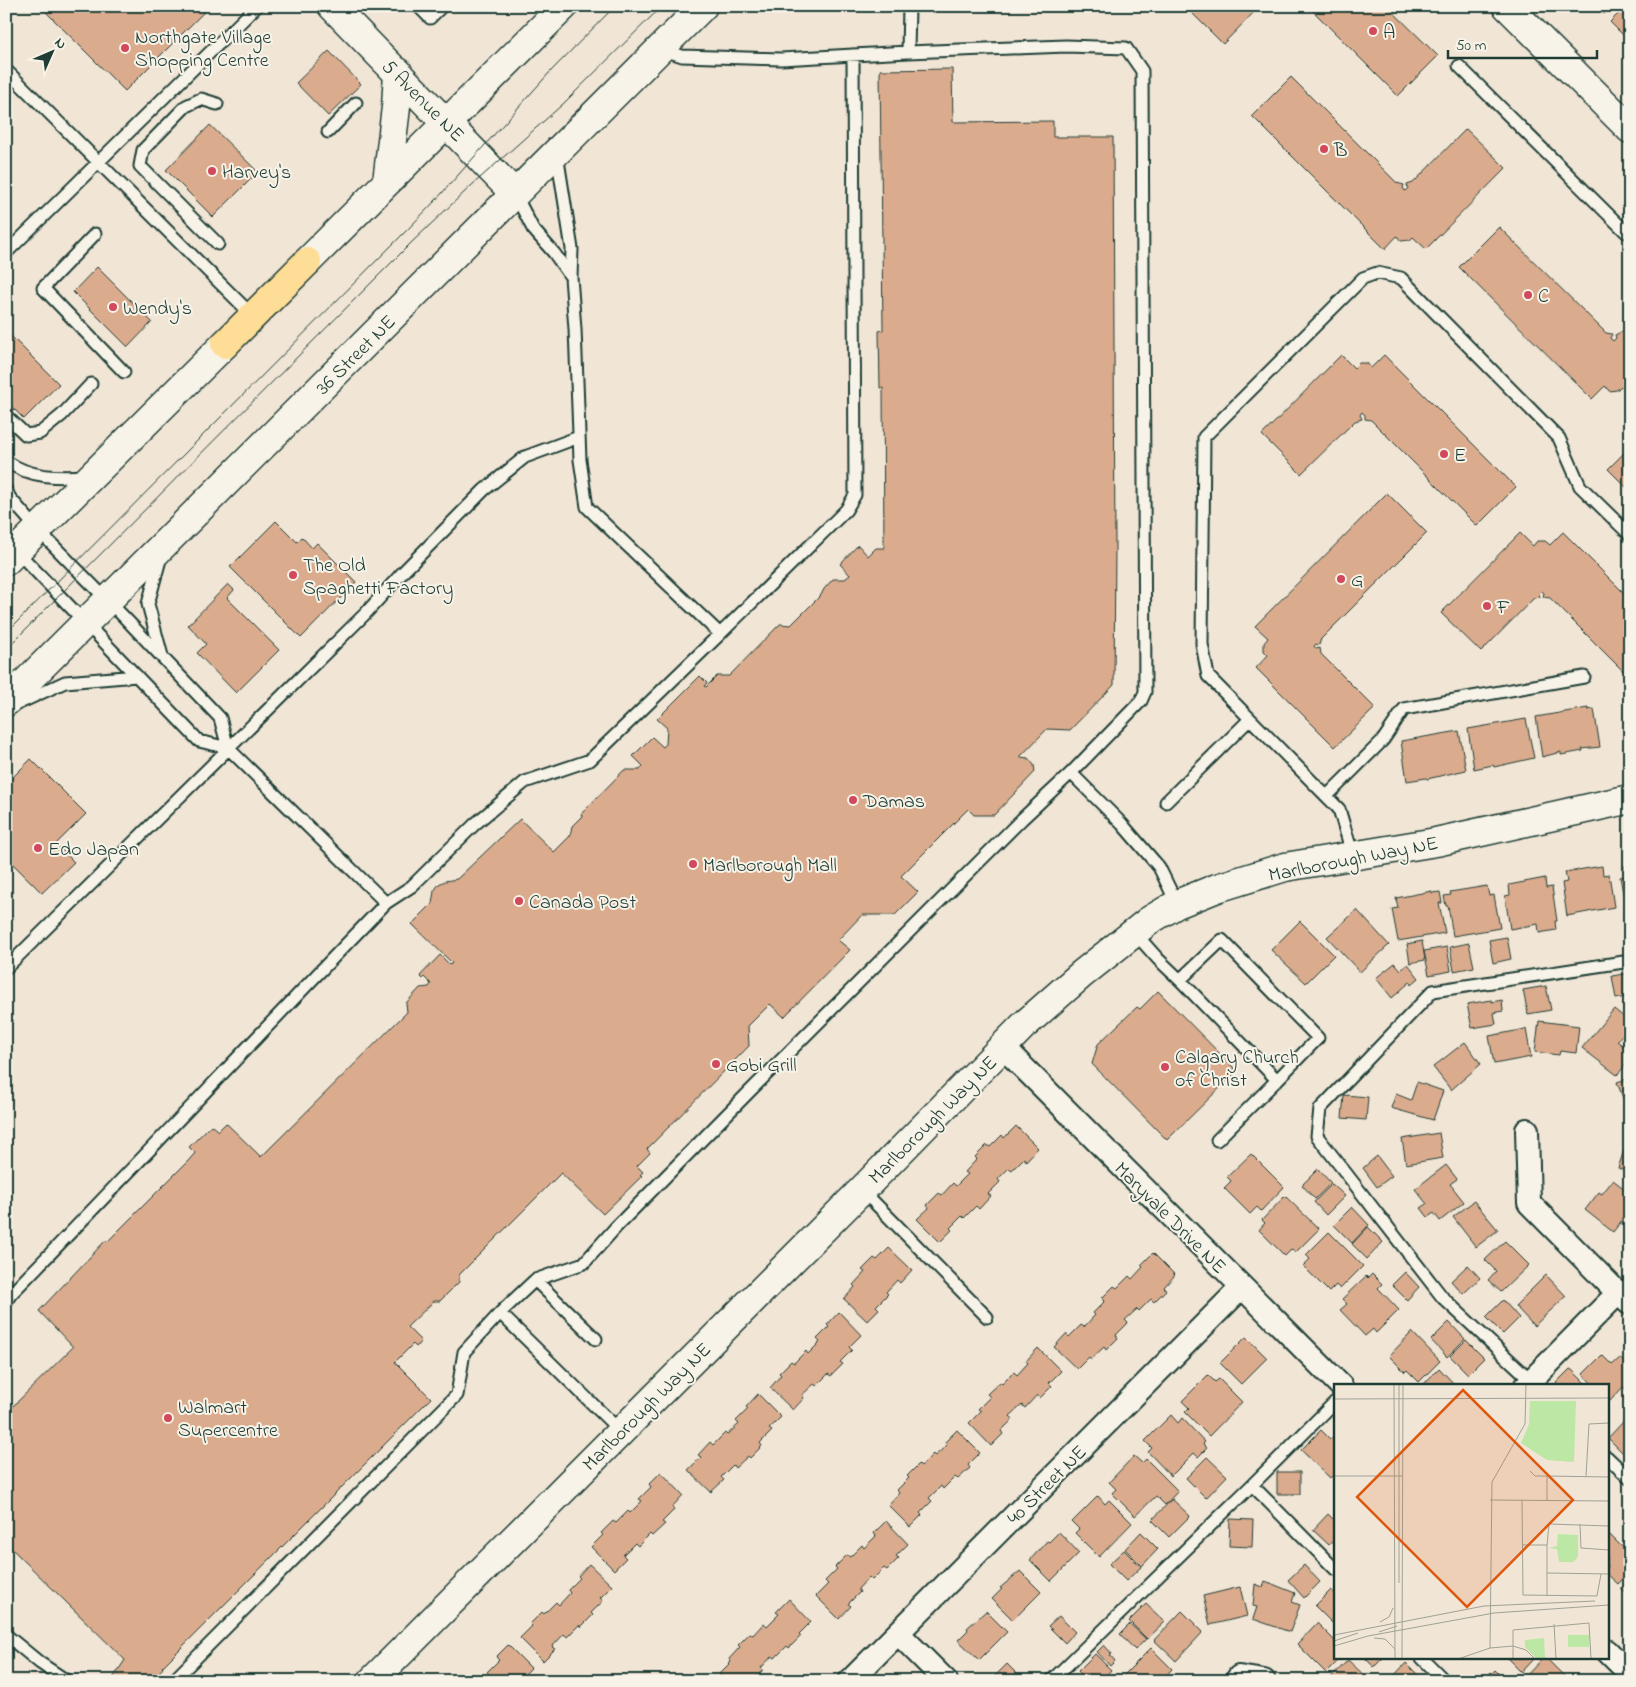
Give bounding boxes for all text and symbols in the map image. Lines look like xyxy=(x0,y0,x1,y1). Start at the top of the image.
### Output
place label: A xyxy=(1383,19,1395,48)
place label: Northgate Village Shopping Centre xyxy=(135,24,271,77)
marker: A xyxy=(1367,25,1379,37)
north arrow xyxy=(28,28,78,78)
scale bar xyxy=(1448,28,1597,60)
text: N xyxy=(49,33,71,55)
text: 50 m xyxy=(1456,35,1487,57)
marker: Northgate Village Shopping Centre xyxy=(119,42,131,54)
street label: 5 Avenue NE xyxy=(374,54,470,150)
place label: B xyxy=(1333,137,1347,166)
marker: B xyxy=(1318,143,1330,155)
place label: Harvey's xyxy=(222,159,291,188)
marker: Harvey's xyxy=(206,165,218,177)
place label: C xyxy=(1538,283,1549,312)
marker: C xyxy=(1522,289,1534,301)
place label: Wendy's xyxy=(123,295,192,324)
marker: Wendy's xyxy=(107,301,119,313)
street label: 36 Street NE xyxy=(310,309,403,402)
place label: E xyxy=(1454,442,1466,471)
marker: E xyxy=(1438,448,1450,460)
place label: The Old Spaghetti Factory xyxy=(303,552,453,605)
place label: G xyxy=(1351,567,1364,596)
marker: The Old Spaghetti Factory xyxy=(287,569,299,581)
marker: G xyxy=(1335,573,1347,585)
place label: F xyxy=(1496,594,1510,623)
marker: F xyxy=(1481,600,1493,612)
place label: Damas xyxy=(862,788,925,817)
marker: Damas xyxy=(847,794,859,806)
street label: Marlborough Way NE xyxy=(1266,830,1441,892)
place label: Edo Japan xyxy=(48,836,139,865)
marker: Edo Japan xyxy=(32,842,44,854)
place label: Marlborough Mall xyxy=(703,852,837,882)
marker: Marlborough Mall xyxy=(687,858,699,870)
place label: Canada Post xyxy=(529,889,636,918)
marker: Canada Post xyxy=(513,895,525,907)
place label: Calgary Church of Christ xyxy=(1175,1044,1299,1096)
street label: Marlborough Way NE xyxy=(863,1050,1006,1193)
place label: Gobi Grill xyxy=(726,1052,797,1081)
marker: Gobi Grill xyxy=(710,1058,722,1070)
marker: Calgary Church of Christ xyxy=(1159,1061,1171,1073)
street label: Maryvale Drive NE xyxy=(1106,1156,1232,1282)
street label: Marlborough Way NE xyxy=(577,1337,720,1480)
inset map xyxy=(1334,1384,1608,1660)
place label: Walmart Supercentre xyxy=(178,1394,278,1446)
marker: Walmart Supercentre xyxy=(162,1412,174,1424)
street label: 40 Street NE xyxy=(1001,1439,1094,1532)

